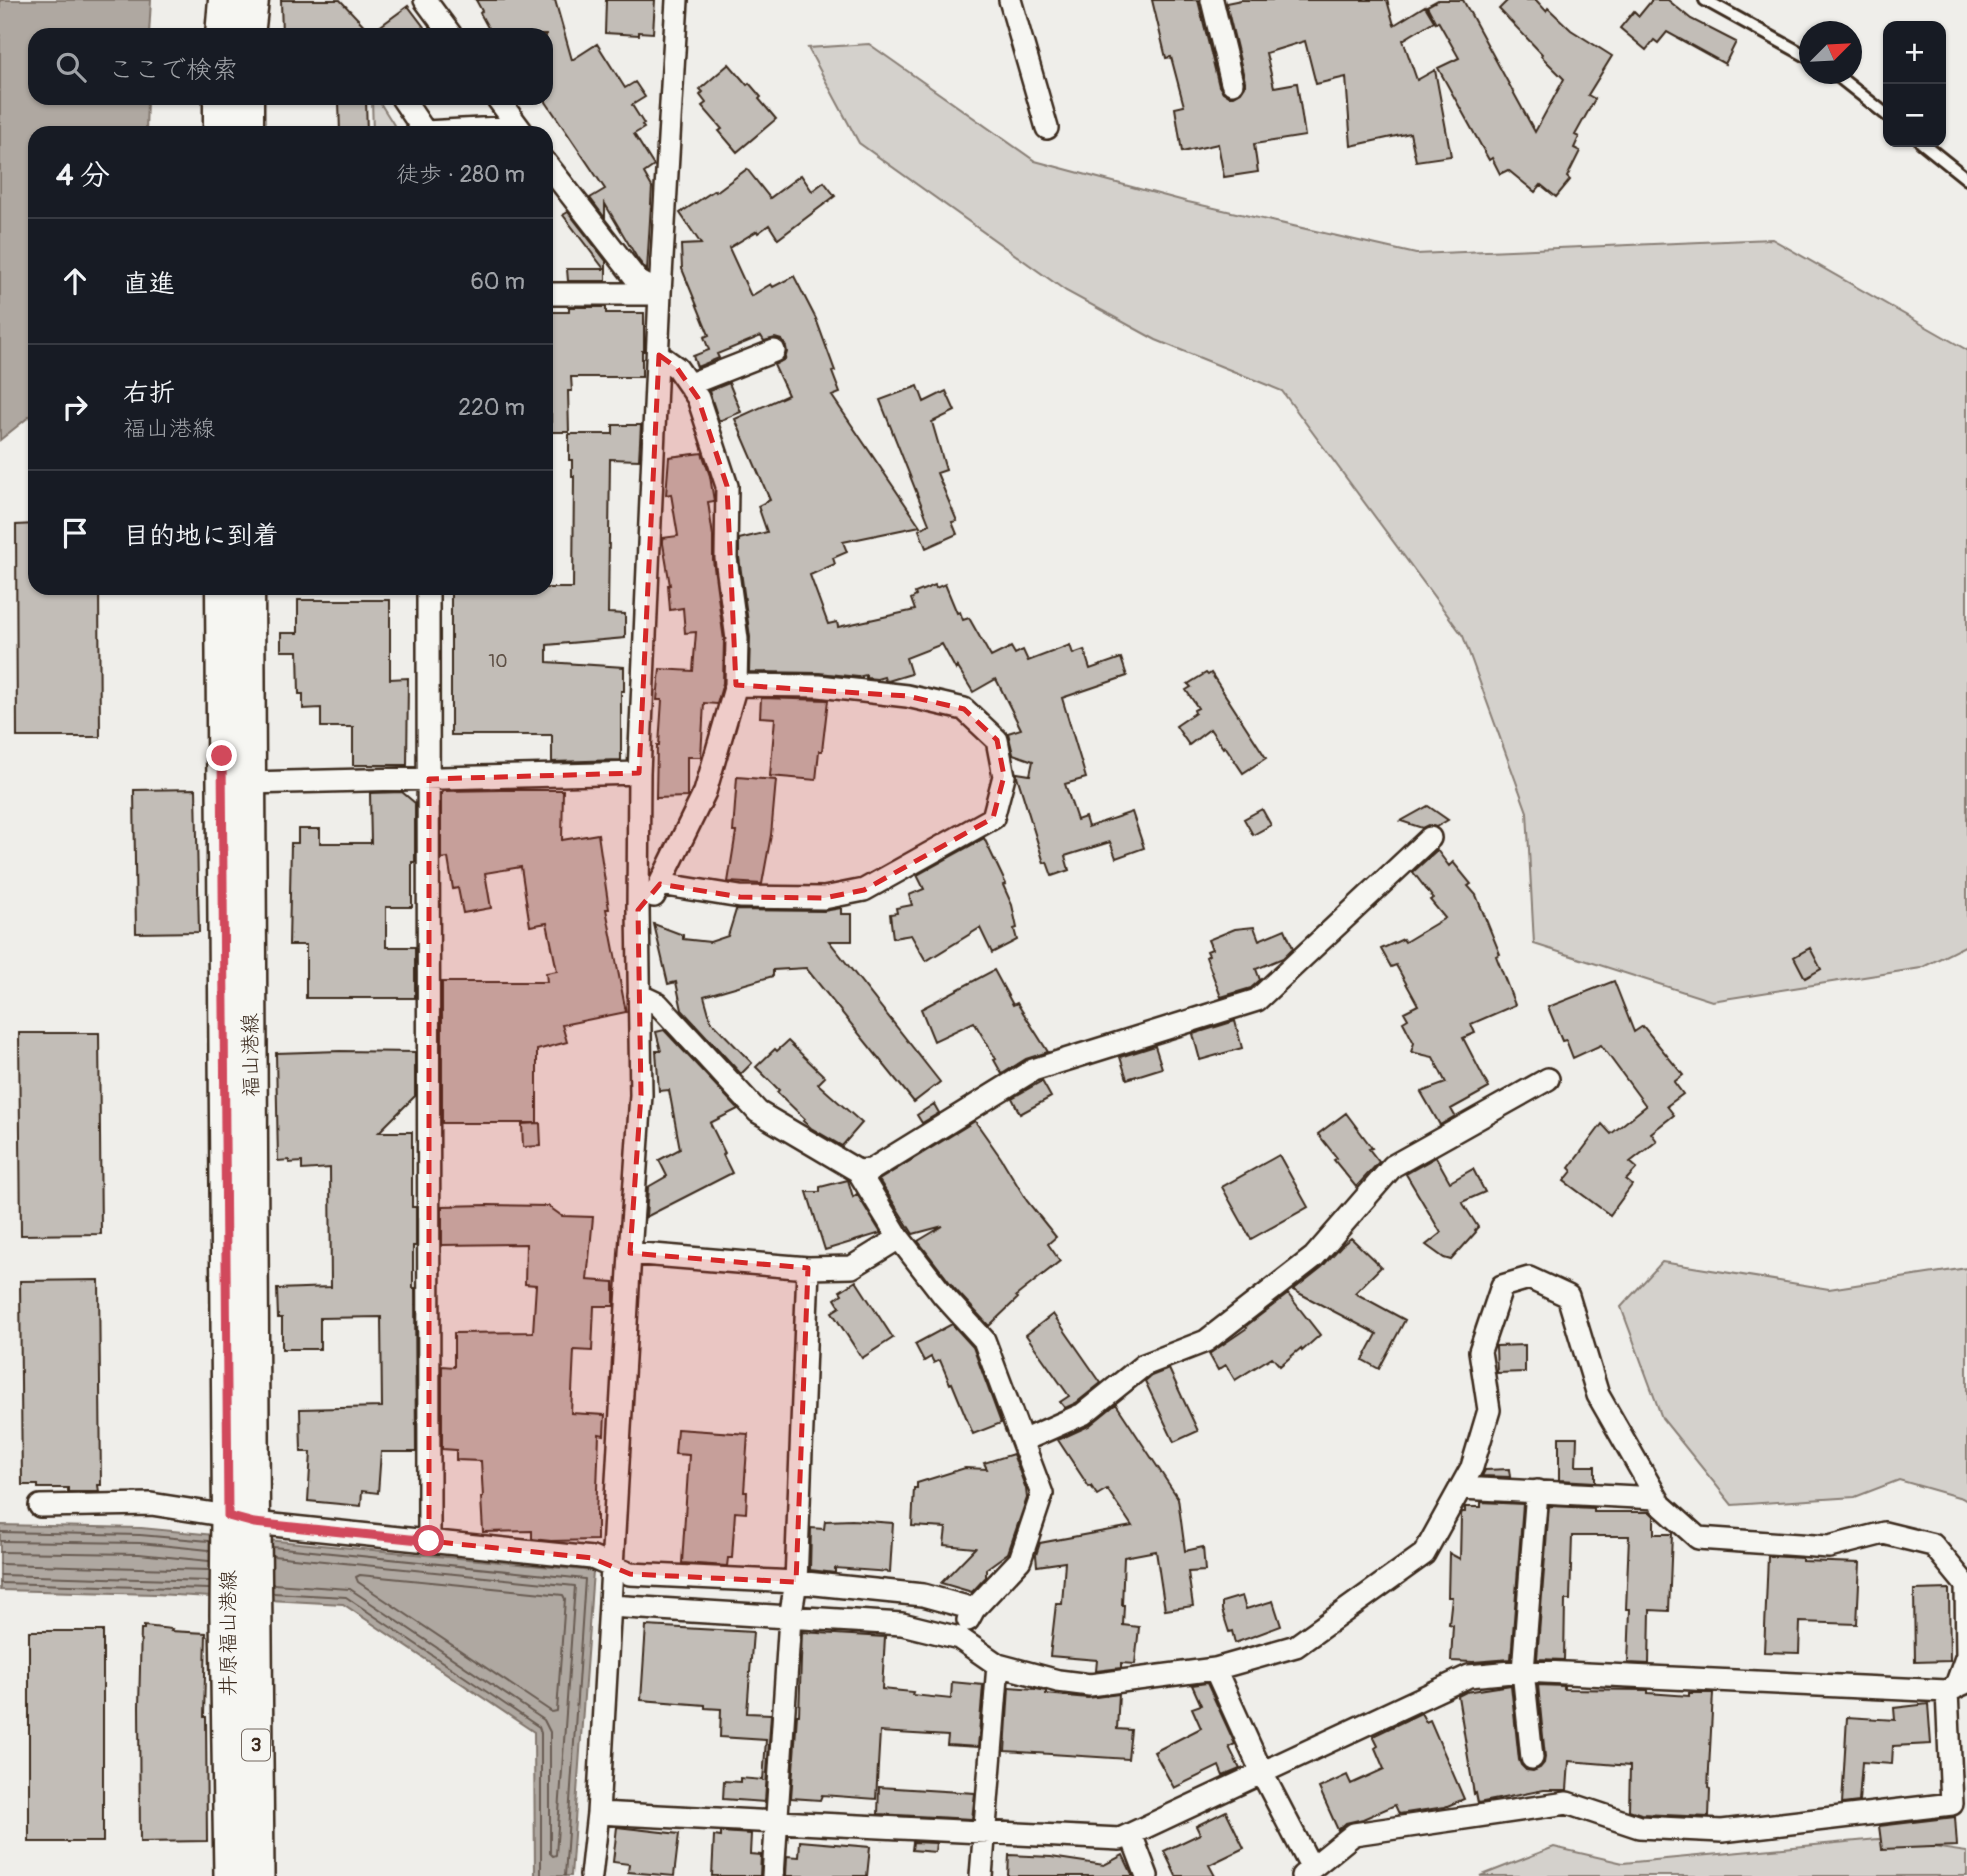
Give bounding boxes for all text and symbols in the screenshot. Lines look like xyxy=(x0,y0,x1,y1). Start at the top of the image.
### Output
north arrow xyxy=(1799,21,1862,84)
map controls xyxy=(1883,21,1946,147)
button: + xyxy=(1883,21,1946,84)
search box xyxy=(28,28,553,105)
icon: search xyxy=(52,48,90,86)
text: ここで検索 xyxy=(108,54,238,86)
button: − xyxy=(1883,84,1946,147)
text: 4 分 xyxy=(56,157,110,194)
text: 徒歩 · 280 m xyxy=(396,160,525,189)
icon: ahead xyxy=(56,262,94,300)
text: 60 m xyxy=(470,267,525,296)
text: 直進 xyxy=(123,268,175,300)
text: 右折 xyxy=(123,377,175,409)
icon: right xyxy=(56,388,94,426)
text: 220 m xyxy=(458,393,525,422)
text: 福山港線 xyxy=(123,414,215,443)
icon: arrive xyxy=(56,514,94,552)
text: 目的地に到着 xyxy=(123,520,279,552)
house number: 10 xyxy=(488,650,508,673)
route end xyxy=(206,740,237,771)
street label: 福山港線 xyxy=(237,1013,265,1097)
route start xyxy=(413,1525,444,1556)
street label: 井原福山港線 xyxy=(215,1570,242,1696)
road number: 3 xyxy=(242,1730,270,1760)

